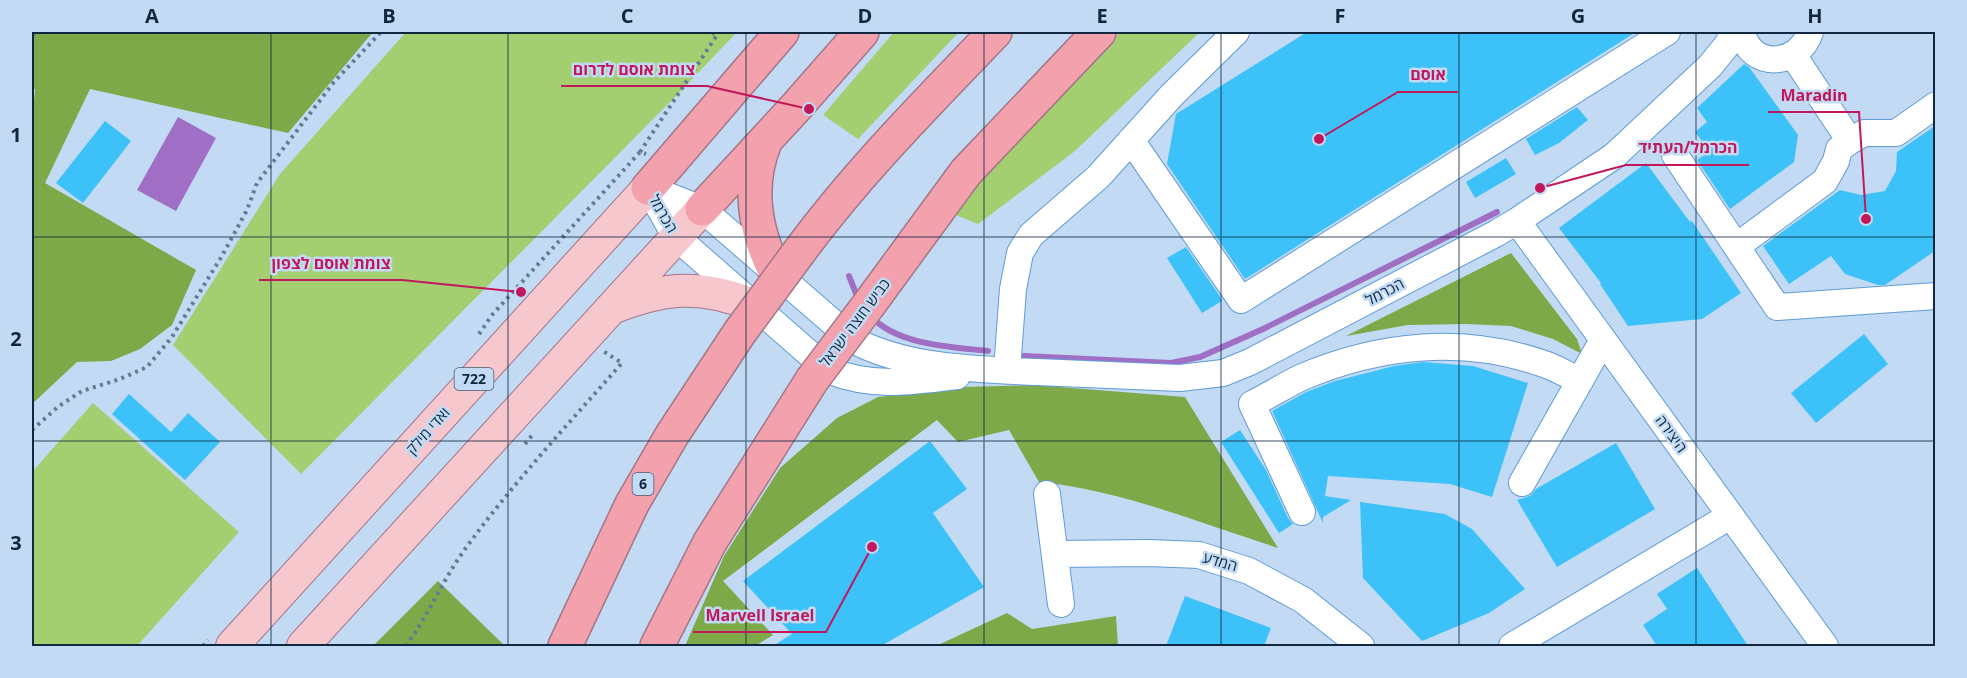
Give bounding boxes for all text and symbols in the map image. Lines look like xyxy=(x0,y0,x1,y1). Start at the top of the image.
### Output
text: A xyxy=(145,2,159,29)
text: B xyxy=(382,2,396,29)
text: C xyxy=(621,2,634,29)
text: D xyxy=(858,2,872,29)
text: E xyxy=(1096,2,1108,29)
text: F xyxy=(1335,2,1345,29)
text: G xyxy=(1571,2,1585,29)
text: H xyxy=(1807,2,1823,29)
callout: צומת אוסם לדרום xyxy=(561,52,707,86)
text: צומת אוסם לדרום xyxy=(573,58,695,80)
callout: אוסם xyxy=(1398,58,1458,92)
text: אוסם xyxy=(1410,63,1446,85)
callout: Maradin xyxy=(1768,78,1859,112)
text: Maradin xyxy=(1780,84,1848,106)
text: 1 xyxy=(10,121,22,148)
callout: הכרמל/העתיד xyxy=(1626,131,1749,165)
text: הכרמל/העתיד xyxy=(1639,136,1737,158)
street label: הכרמל xyxy=(645,191,683,236)
callout: צומת אוסם לצפון xyxy=(259,246,402,280)
text: צומת אוסם לצפון xyxy=(271,252,391,274)
street label: הכרמל xyxy=(1362,273,1407,310)
street label: כביש חוצה ישראל xyxy=(814,274,894,371)
text: 2 xyxy=(10,325,22,352)
road number: 722 xyxy=(454,368,494,390)
street label: ואדי מילק xyxy=(401,403,454,458)
street label: היצירה xyxy=(1651,411,1692,456)
road number: 6 xyxy=(632,473,654,495)
text: 3 xyxy=(10,529,22,556)
street label: המדע xyxy=(1201,547,1240,575)
callout: Marvell Israel xyxy=(693,598,826,632)
text: Marvell Israel xyxy=(705,604,815,626)

